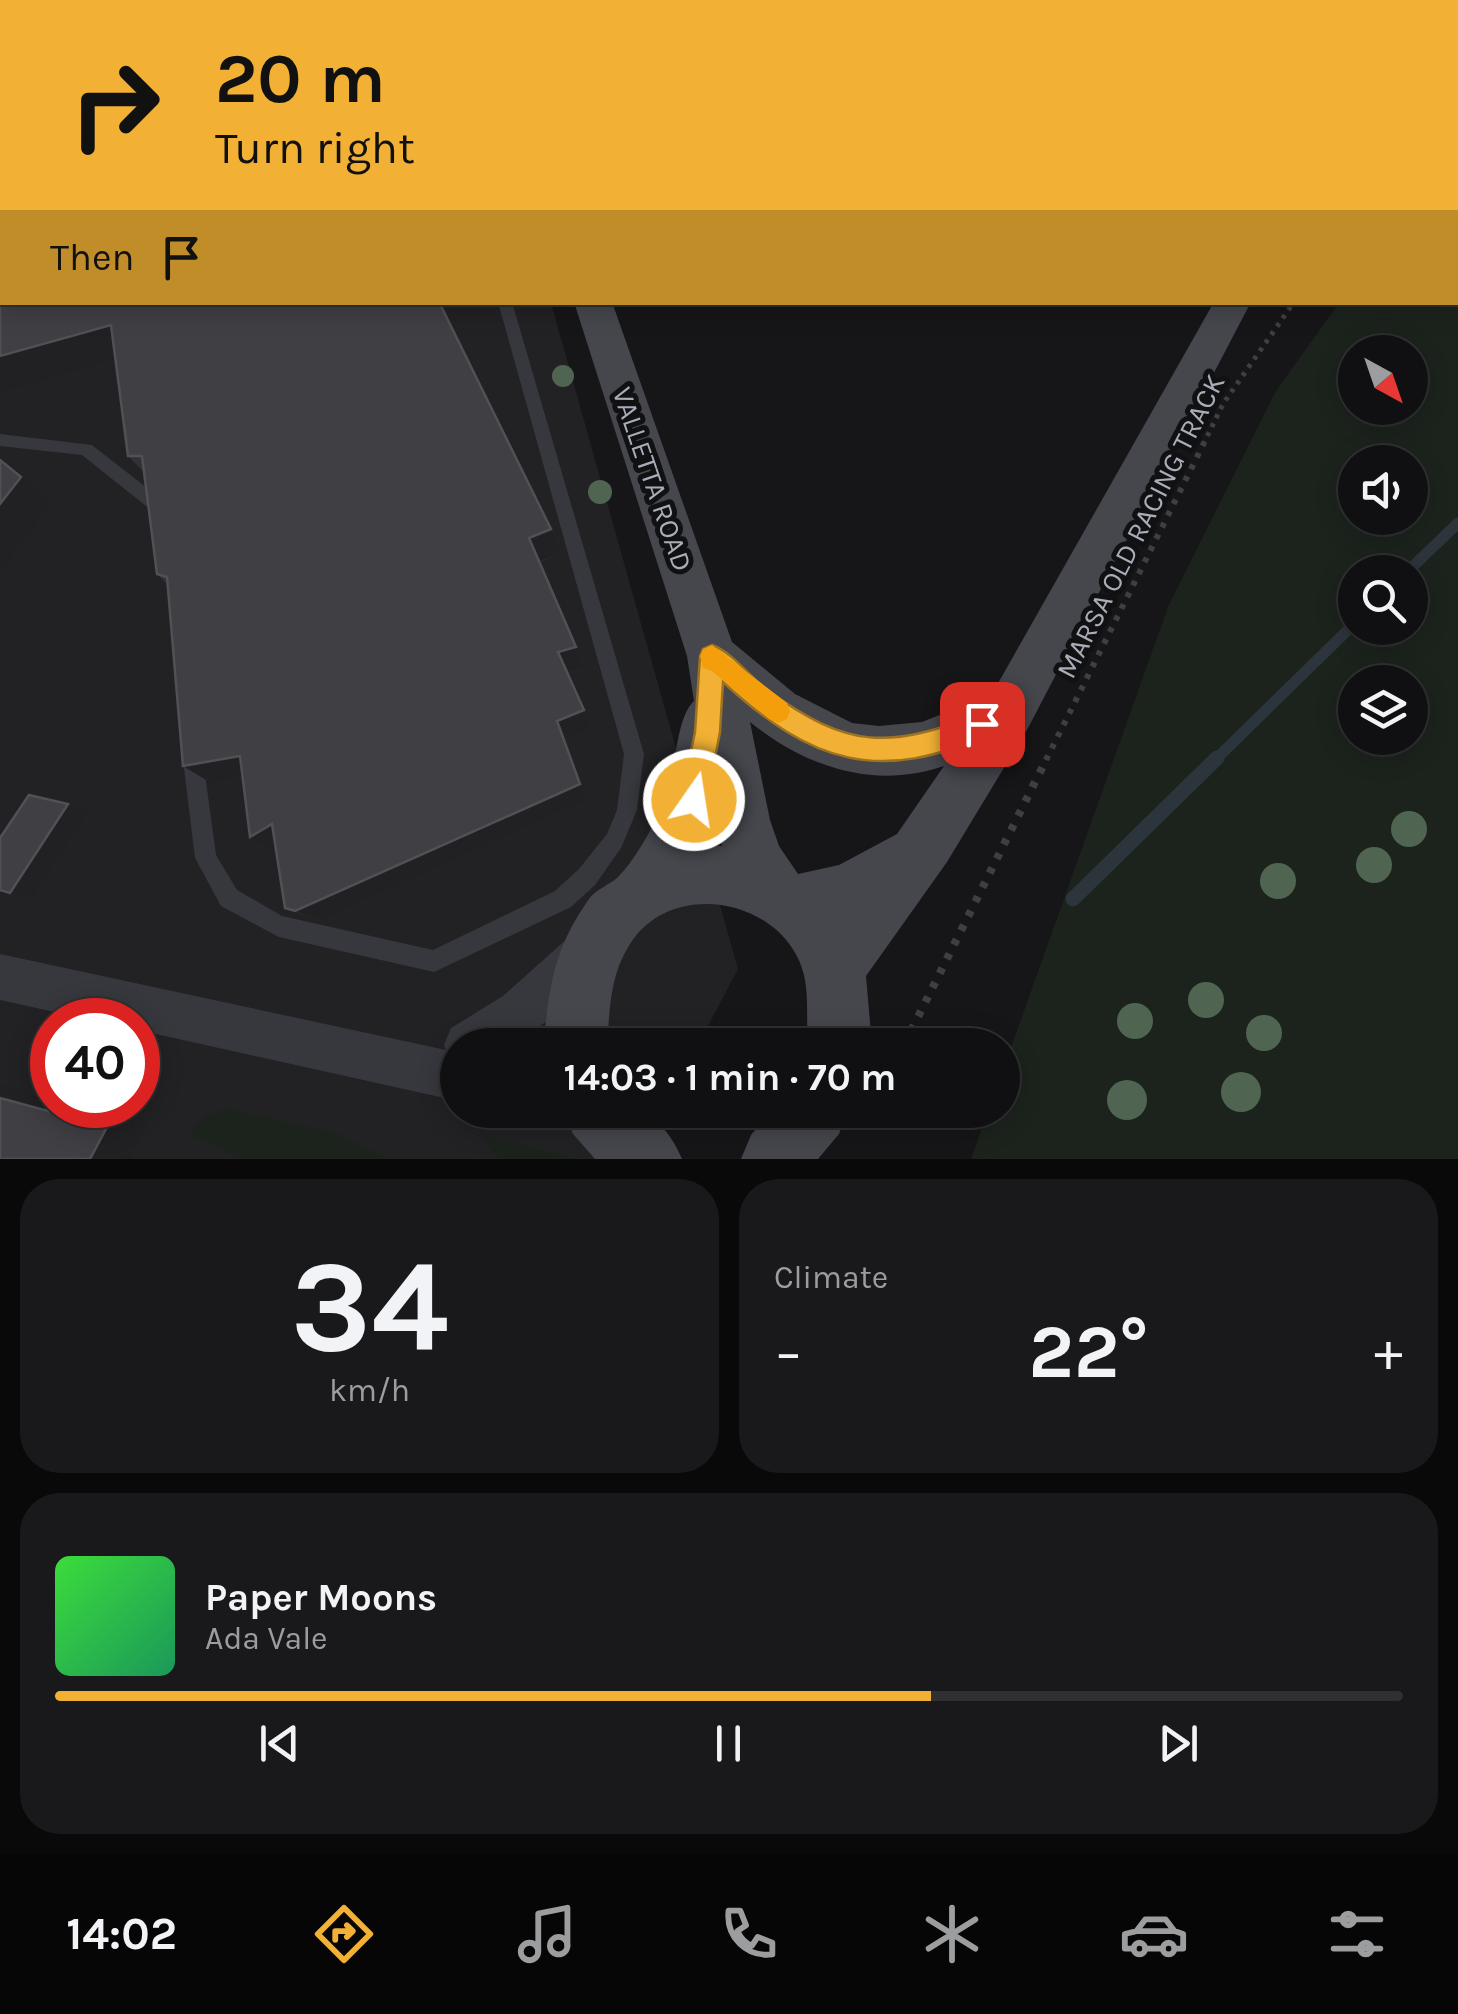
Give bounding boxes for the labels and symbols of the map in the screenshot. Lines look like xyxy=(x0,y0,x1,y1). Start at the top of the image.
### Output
north arrow xyxy=(1338,335,1428,425)
street label: MARSA OLD RACING TRACK xyxy=(1049,369,1232,684)
street label: VALLETTA ROAD xyxy=(606,383,699,575)
pin xyxy=(940,682,1025,767)
position arrow xyxy=(642,748,746,852)
speed limit sign: 40 xyxy=(30,998,160,1128)

